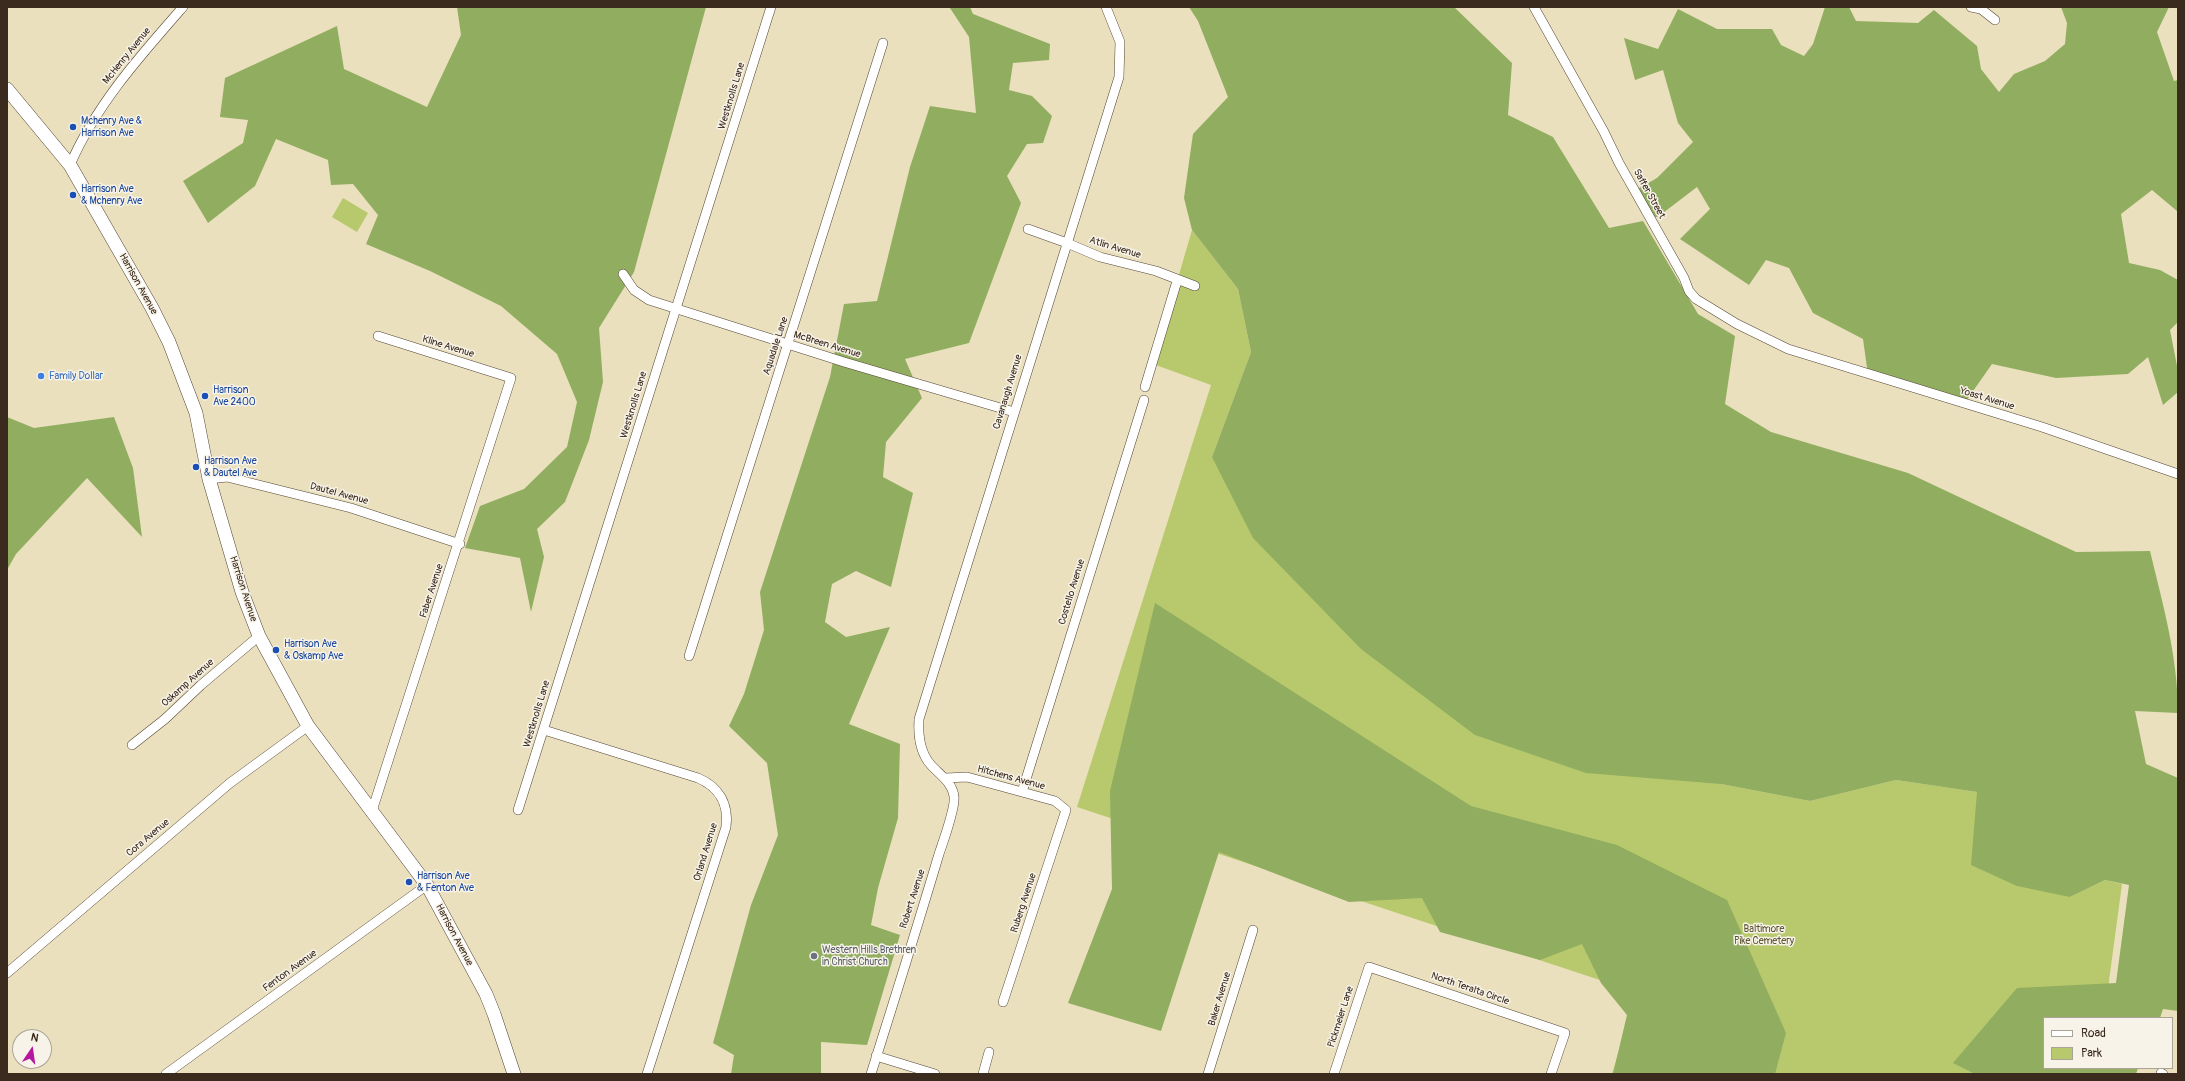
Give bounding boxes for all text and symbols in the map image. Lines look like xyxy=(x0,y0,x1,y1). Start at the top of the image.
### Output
street label: McHenry Avenue xyxy=(101,25,153,87)
street label: Westknolls Lane xyxy=(716,61,748,131)
place label: Mchenry Ave & Harrison Ave xyxy=(81,115,142,138)
marker: Mchenry Ave & Harrison Ave xyxy=(68,122,78,132)
street label: Saffer Street xyxy=(1630,167,1668,221)
place label: Harrison Ave & Mchenry Ave xyxy=(81,183,142,206)
marker: Harrison Ave & Mchenry Ave xyxy=(68,190,78,200)
street label: Atlin Avenue xyxy=(1088,234,1142,262)
street label: Harrison Avenue xyxy=(116,251,160,317)
street label: Aquadale Lane xyxy=(761,315,791,377)
street label: McBreen Avenue xyxy=(792,329,862,361)
street label: Kline Avenue xyxy=(421,333,475,361)
street label: Cavanaugh Avenue xyxy=(991,353,1025,431)
place label: Family Dollar xyxy=(49,370,103,382)
street label: Westknolls Lane xyxy=(618,370,650,440)
marker: Family Dollar xyxy=(36,371,46,381)
place label: Harrison Ave 2400 xyxy=(213,384,256,408)
street label: Yoast Avenue xyxy=(1958,385,2016,413)
marker: Harrison Ave 2400 xyxy=(200,391,210,401)
place label: Harrison Ave & Dautel Ave xyxy=(204,455,257,478)
marker: Harrison Ave & Dautel Ave xyxy=(191,462,201,472)
street label: Dautel Avenue xyxy=(308,480,370,508)
street label: Harrison Avenue xyxy=(227,555,259,623)
street label: Costello Avenue xyxy=(1056,558,1088,626)
street label: Faber Avenue xyxy=(418,562,446,620)
place label: Harrison Ave & Oskamp Ave xyxy=(284,638,343,662)
marker: Harrison Ave & Oskamp Ave xyxy=(271,645,281,655)
street label: Oskamp Avenue xyxy=(159,656,217,710)
street label: Westknolls Lane xyxy=(521,679,553,749)
street label: Hitchens Avenue xyxy=(976,763,1046,793)
street label: Cora Avenue xyxy=(124,816,172,860)
street label: Orland Avenue xyxy=(691,821,721,883)
street label: Robert Avenue xyxy=(898,868,928,930)
place label: Harrison Ave & Fenton Ave xyxy=(417,870,474,894)
street label: Ruberg Avenue xyxy=(1009,872,1039,934)
marker: Harrison Ave & Fenton Ave xyxy=(404,877,414,887)
street label: Harrison Avenue xyxy=(433,902,475,968)
park label: Baltimore Pike Cemetery xyxy=(1734,923,1794,946)
place label: Western Hills Brethren in Christ Church xyxy=(822,944,916,968)
street label: Fenton Avenue xyxy=(261,947,319,995)
marker: Western Hills Brethren in Christ Church xyxy=(809,951,819,961)
street label: North Teralta Circle xyxy=(1429,970,1511,1008)
street label: Baker Avenue xyxy=(1206,971,1234,1027)
street label: Pickmeier Lane xyxy=(1325,985,1357,1049)
legend xyxy=(2043,1017,2173,1069)
text: Road xyxy=(2081,1026,2106,1041)
north arrow xyxy=(12,1029,52,1069)
text: N xyxy=(30,1031,40,1045)
text: Park xyxy=(2081,1046,2102,1061)

